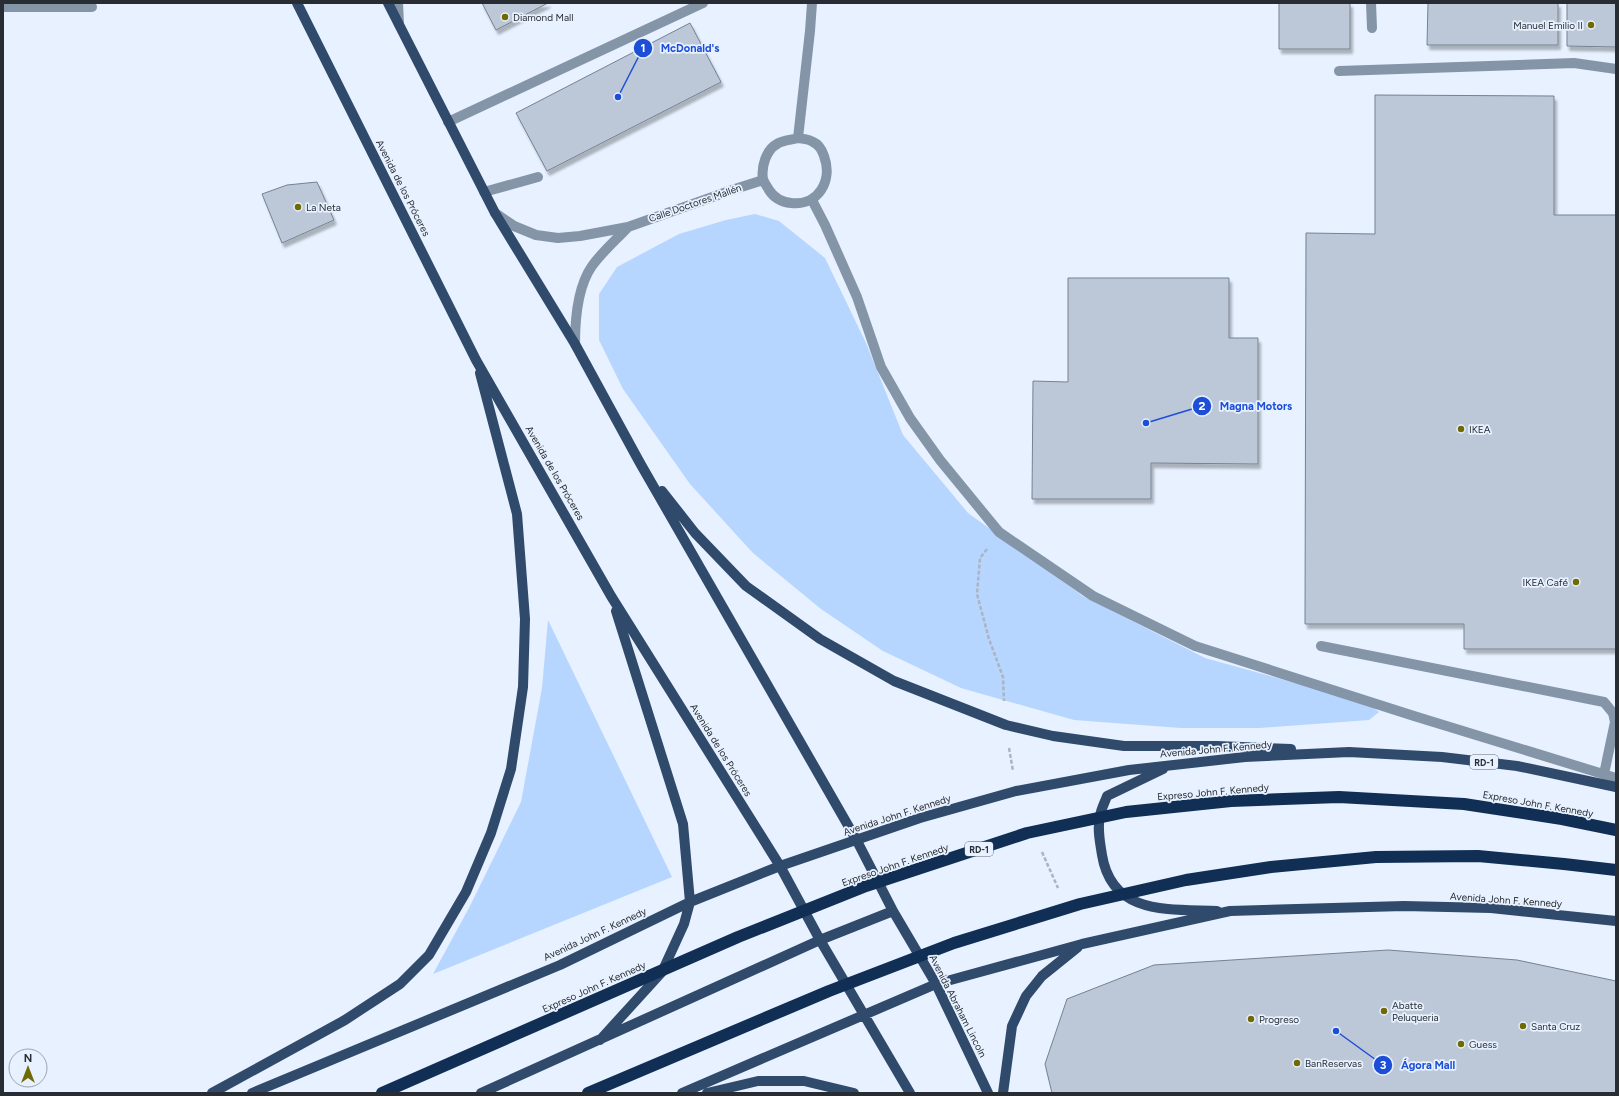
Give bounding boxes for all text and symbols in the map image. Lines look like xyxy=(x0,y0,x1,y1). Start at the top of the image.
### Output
place label: Diamond Mall xyxy=(513,11,573,24)
marker: Diamond Mall xyxy=(500,12,510,22)
place label: Manuel Emilio II xyxy=(1513,19,1583,32)
marker: Manuel Emilio II xyxy=(1586,20,1596,30)
callout: McDonald's xyxy=(633,37,728,60)
text: 1 xyxy=(640,41,646,55)
text: McDonald's xyxy=(661,42,719,55)
street label: Avenida de los Próceres xyxy=(373,137,433,239)
street label: Calle Doctores Mallén xyxy=(647,181,743,225)
place label: La Neta xyxy=(306,201,341,214)
marker: La Neta xyxy=(293,202,303,212)
callout: Magna Motors xyxy=(1192,394,1301,417)
text: 2 xyxy=(1199,399,1206,413)
text: Magna Motors xyxy=(1220,400,1292,413)
place label: IKEA xyxy=(1469,423,1491,436)
street label: Avenida de los Próceres xyxy=(523,424,587,523)
marker: IKEA xyxy=(1456,424,1466,434)
place label: IKEA Café xyxy=(1523,576,1569,589)
marker: IKEA Café xyxy=(1571,577,1581,587)
street label: Avenida de los Próceres xyxy=(687,701,755,799)
street label: Avenida John F. Kennedy xyxy=(1159,738,1273,760)
road number: RD-1 xyxy=(1470,755,1498,769)
street label: Expreso John F. Kennedy xyxy=(1157,781,1270,803)
street label: Expreso John F. Kennedy xyxy=(1482,788,1595,820)
street label: Avenida John F. Kennedy xyxy=(842,791,953,839)
street label: Expreso John F. Kennedy xyxy=(840,840,951,889)
road number: RD-1 xyxy=(965,842,993,856)
street label: Avenida John F. Kennedy xyxy=(1450,890,1563,910)
street label: Avenida John F. Kennedy xyxy=(541,904,649,964)
street label: Avenida Abraham Lincoln xyxy=(926,953,990,1060)
street label: Expreso John F. Kennedy xyxy=(540,958,649,1016)
place label: Abatte Peluqueria xyxy=(1392,999,1439,1024)
marker: Abatte Peluqueria xyxy=(1379,1006,1389,1016)
place label: Progreso xyxy=(1259,1013,1299,1026)
marker: Progreso xyxy=(1246,1014,1256,1024)
place label: Santa Cruz xyxy=(1531,1020,1580,1033)
marker: Santa Cruz xyxy=(1518,1021,1528,1031)
place label: Guess xyxy=(1469,1038,1497,1051)
marker: Guess xyxy=(1456,1039,1466,1049)
north arrow xyxy=(8,1048,48,1088)
text: N xyxy=(24,1052,32,1065)
callout: Ágora Mall xyxy=(1373,1054,1464,1077)
place label: BanReservas xyxy=(1305,1057,1362,1070)
marker: BanReservas xyxy=(1292,1058,1302,1068)
text: 3 xyxy=(1380,1058,1387,1072)
text: Ágora Mall xyxy=(1401,1058,1455,1072)

